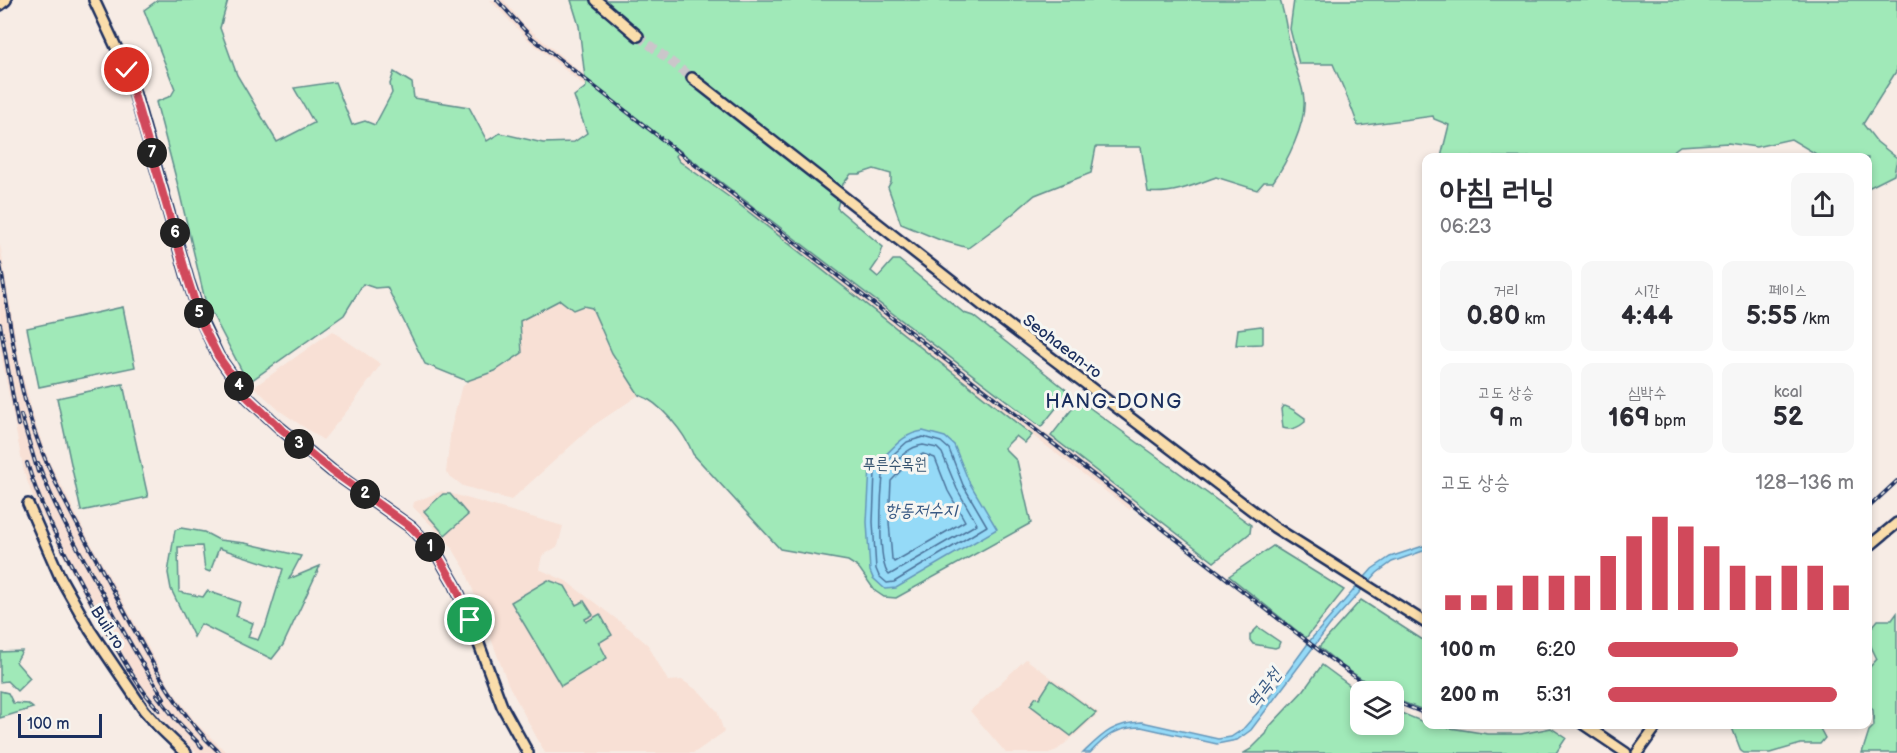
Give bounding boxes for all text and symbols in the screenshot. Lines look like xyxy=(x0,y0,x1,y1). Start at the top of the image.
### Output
pin xyxy=(101,44,152,95)
icon: check xyxy=(110,53,143,86)
pin: 7 xyxy=(137,138,167,168)
text: 7 xyxy=(148,143,156,162)
text: 아침 러닝 xyxy=(1440,172,1555,212)
button: share xyxy=(1791,173,1854,236)
text: 06:23 xyxy=(1440,215,1492,239)
pin: 6 xyxy=(160,218,190,248)
text: 6 xyxy=(170,223,180,242)
text: 거리 xyxy=(1493,282,1519,301)
text: 시간 xyxy=(1634,282,1660,301)
text: 페이스 xyxy=(1769,282,1807,301)
pin: 5 xyxy=(184,298,214,328)
text: 0.80 xyxy=(1466,301,1520,332)
text: 4:44 xyxy=(1621,301,1673,332)
text: 5:55 xyxy=(1746,301,1797,332)
text: 5 xyxy=(194,303,204,322)
text: km xyxy=(1520,310,1546,329)
text: /km xyxy=(1797,310,1830,329)
street label: Seohaean-ro xyxy=(1019,311,1105,383)
pin: 4 xyxy=(224,371,254,401)
text: 4 xyxy=(234,376,244,395)
text: kcal xyxy=(1774,383,1802,402)
text: 고도 상승 xyxy=(1478,384,1534,403)
text: 심박수 xyxy=(1628,384,1666,403)
district label: HANG-DONG xyxy=(1045,390,1183,414)
text: 52 xyxy=(1773,402,1803,433)
text: 9 xyxy=(1490,403,1505,434)
text: 169 xyxy=(1608,403,1650,434)
text: m xyxy=(1505,412,1522,431)
text: bpm xyxy=(1650,412,1686,431)
pin: 3 xyxy=(284,429,314,459)
text: 3 xyxy=(294,434,304,453)
park label: 푸른수목원 xyxy=(863,455,927,474)
text: 고도 상승 xyxy=(1440,471,1510,495)
text: 128–136 m xyxy=(1755,471,1854,495)
pin: 2 xyxy=(350,479,380,509)
text: 2 xyxy=(360,484,370,503)
water label: 항동저수지 xyxy=(885,500,960,521)
pin: 1 xyxy=(415,532,445,562)
text: 1 xyxy=(427,537,433,556)
pin xyxy=(444,594,495,645)
street label: Buil-ro xyxy=(86,603,128,653)
icon: arrive xyxy=(453,603,486,636)
text: 100 m xyxy=(1440,638,1496,662)
text: 6:20 xyxy=(1536,638,1576,662)
water label: 역곡천 xyxy=(1243,663,1286,712)
map controls xyxy=(1350,681,1404,735)
button: layers xyxy=(1350,681,1404,735)
text: 200 m xyxy=(1440,683,1499,707)
text: 5:31 xyxy=(1536,683,1572,707)
scale bar xyxy=(18,711,102,738)
text: 100 m xyxy=(27,715,70,734)

